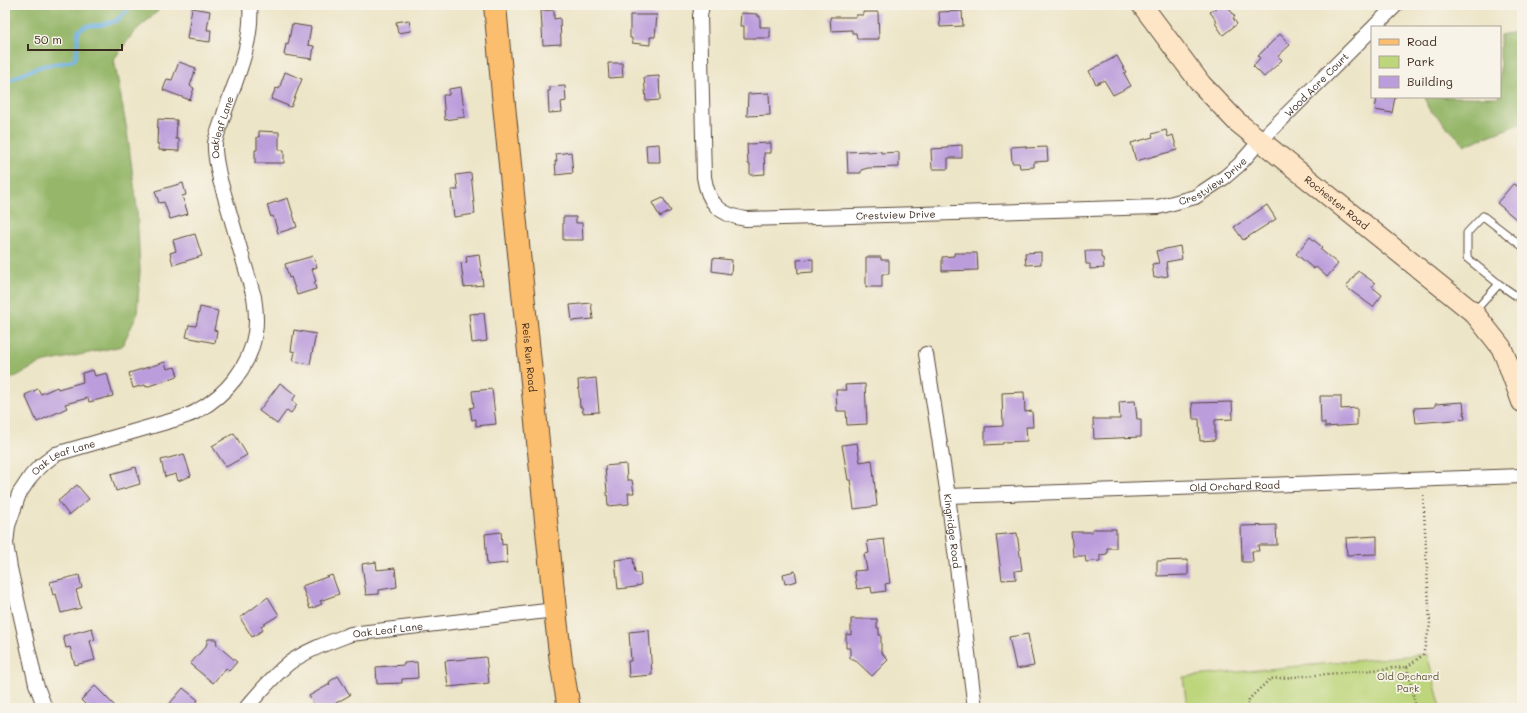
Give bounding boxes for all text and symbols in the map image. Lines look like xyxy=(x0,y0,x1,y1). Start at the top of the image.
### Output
scale bar xyxy=(28,26,122,52)
legend xyxy=(1371,26,1501,98)
text: 50 m xyxy=(34,31,62,47)
text: Road xyxy=(1407,33,1437,49)
street label: Wood Acre Court xyxy=(1281,49,1352,120)
text: Park xyxy=(1407,53,1434,69)
text: Building xyxy=(1407,73,1453,89)
street label: Oakleaf Lane xyxy=(208,94,237,160)
street label: Crestview Drive xyxy=(1177,154,1250,208)
street label: Rochester Road xyxy=(1302,172,1372,232)
street label: Crestview Drive xyxy=(856,206,936,223)
street label: Reis Run Road xyxy=(519,322,540,393)
street label: Oak Leaf Lane xyxy=(28,436,97,478)
street label: Old Orchard Road xyxy=(1190,477,1280,495)
street label: Kingridge Road xyxy=(941,493,964,569)
street label: Oak Leaf Lane xyxy=(352,619,424,641)
park label: Old Orchard Park xyxy=(1377,669,1439,695)

